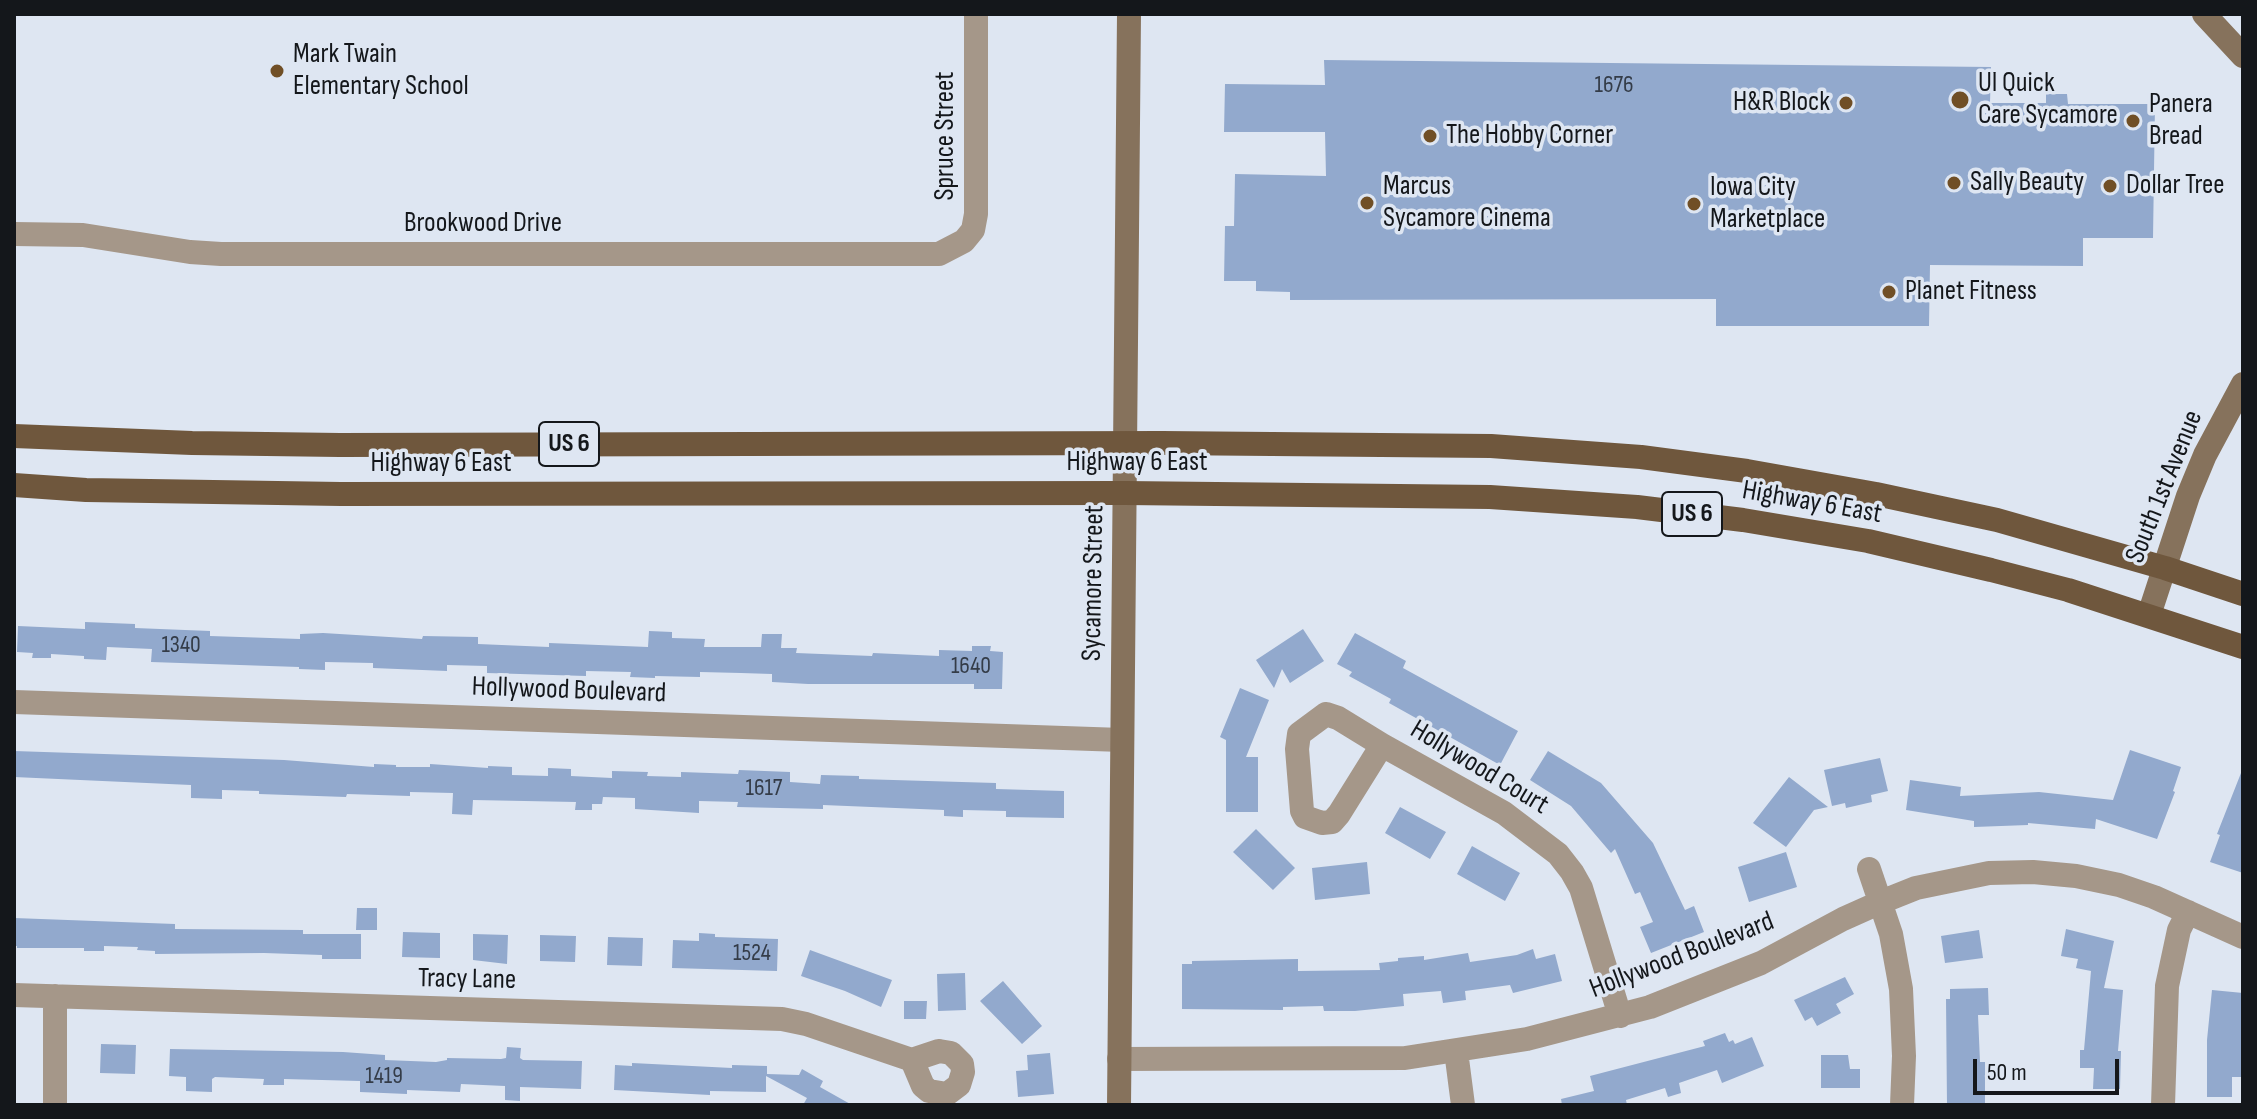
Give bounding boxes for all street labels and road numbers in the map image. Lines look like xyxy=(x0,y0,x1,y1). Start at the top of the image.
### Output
street label: Spruce Street xyxy=(929,71,963,201)
street label: Brookwood Drive xyxy=(404,207,562,241)
street label: South 1st Avenue xyxy=(2119,406,2211,568)
road number: US 6 xyxy=(539,422,599,466)
street label: Highway 6 East xyxy=(1067,446,1207,480)
street label: Highway 6 East xyxy=(371,447,511,481)
street label: Highway 6 East xyxy=(1740,474,1884,532)
road number: US 6 xyxy=(1662,492,1722,536)
street label: Sycamore Street xyxy=(1076,505,1112,661)
street label: Hollywood Boulevard xyxy=(471,671,667,711)
street label: Hollywood Court xyxy=(1404,714,1554,822)
street label: Hollywood Boulevard xyxy=(1585,905,1779,1007)
street label: Tracy Lane xyxy=(418,962,516,998)

